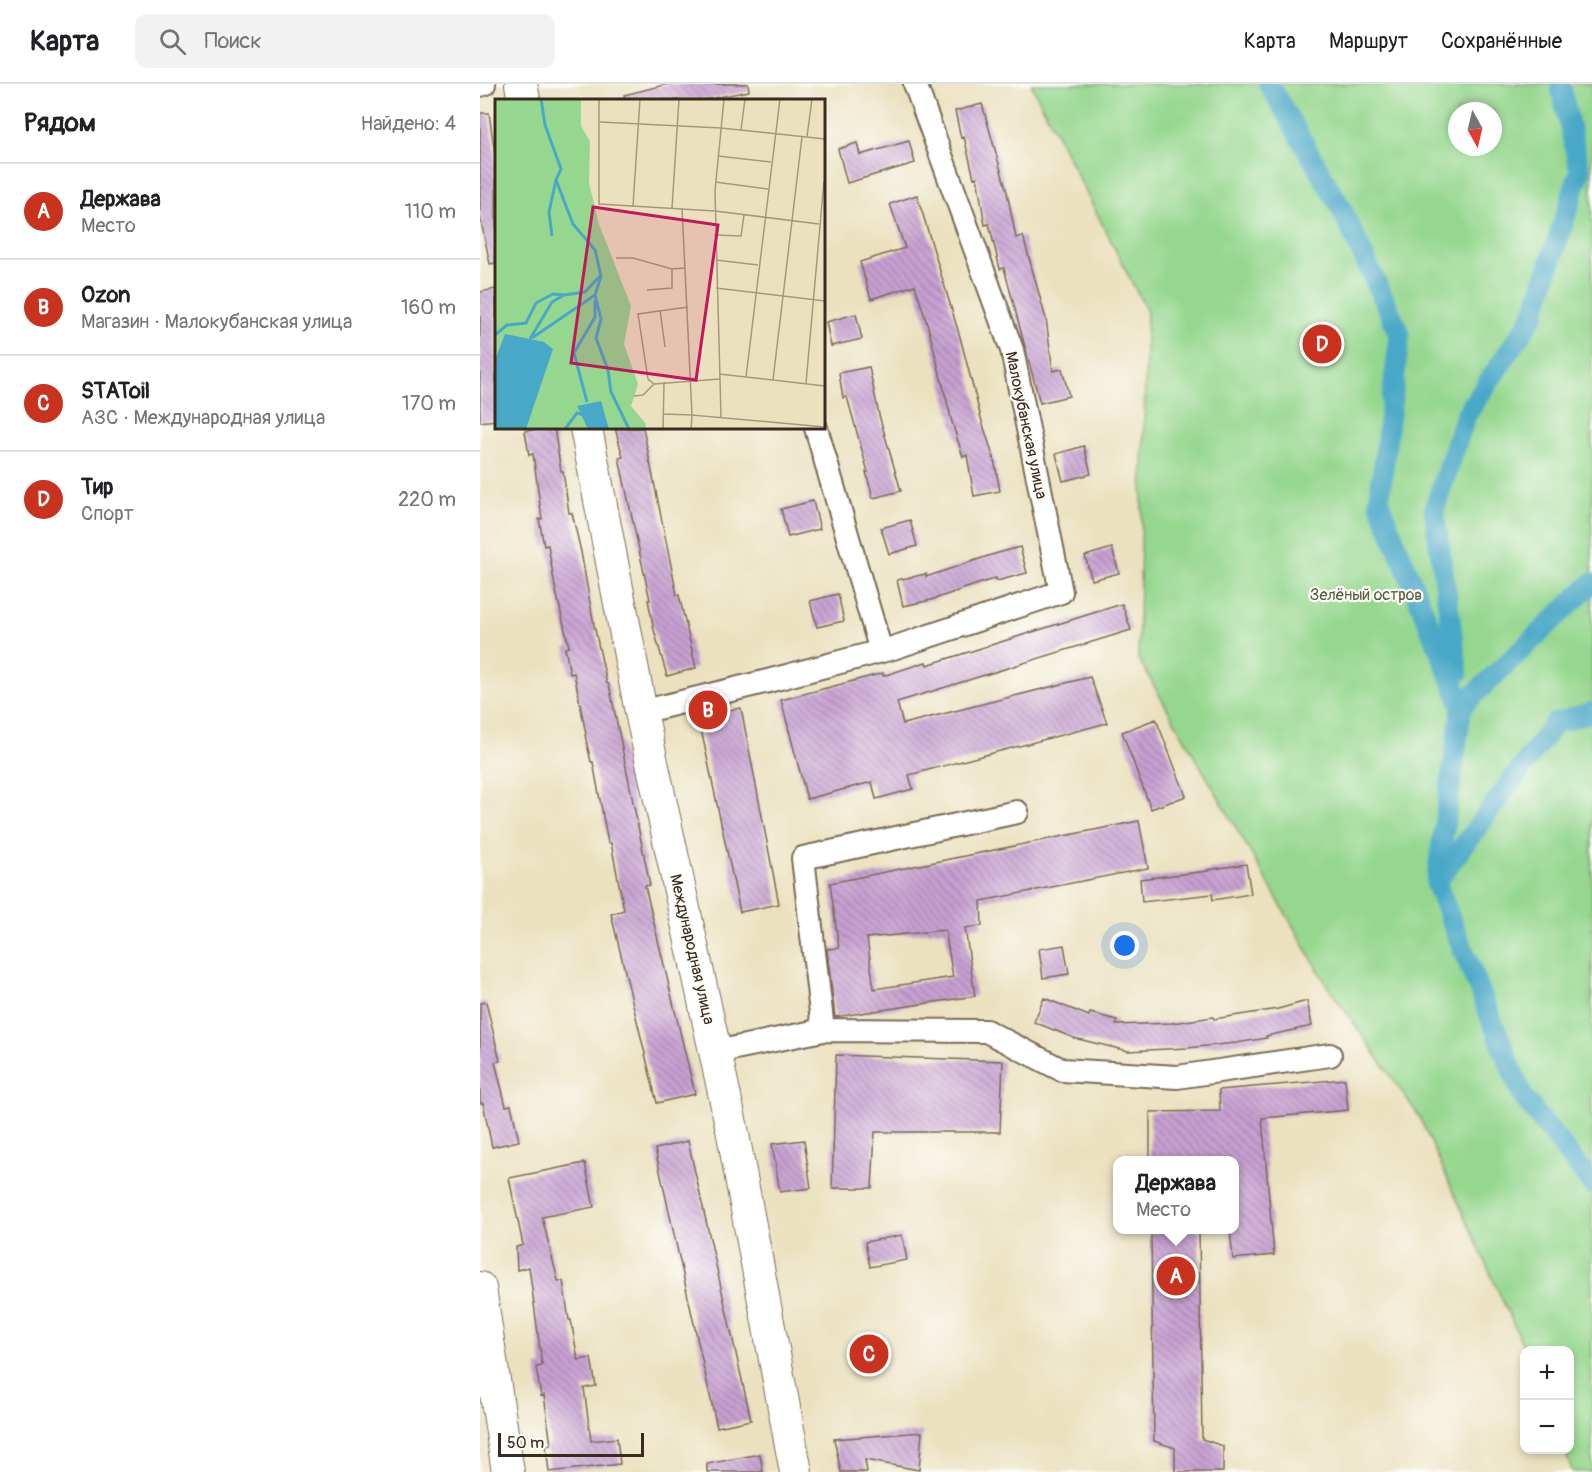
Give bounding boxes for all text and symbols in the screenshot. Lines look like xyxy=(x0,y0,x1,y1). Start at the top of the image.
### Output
search box xyxy=(135,14,555,68)
text: Карта xyxy=(30,24,99,59)
icon: search xyxy=(156,25,189,58)
text: Поиск xyxy=(204,27,262,55)
text: Карта xyxy=(1244,28,1296,55)
text: Маршрут xyxy=(1329,28,1408,55)
text: Сохранённые xyxy=(1441,28,1562,55)
inset map xyxy=(495,99,825,429)
north arrow xyxy=(1448,102,1502,156)
text: Рядом xyxy=(24,107,96,139)
text: Найдено: 4 xyxy=(361,111,456,136)
text: Держава xyxy=(81,185,161,213)
text: A xyxy=(37,199,50,224)
text: 110 m xyxy=(405,199,456,224)
text: Место xyxy=(81,213,136,238)
text: Ozon xyxy=(81,281,130,309)
text: B xyxy=(38,295,49,320)
text: 160 m xyxy=(401,295,456,320)
text: Магазин · Малокубанская улица xyxy=(81,309,352,334)
pin: D xyxy=(1302,322,1342,366)
street label: Малокубанская улица xyxy=(1001,350,1051,501)
text: STAToil xyxy=(81,377,150,405)
text: C xyxy=(37,391,50,416)
text: 170 m xyxy=(402,391,456,416)
text: АЗС · Международная улица xyxy=(81,405,325,430)
text: Тир xyxy=(81,473,113,501)
text: D xyxy=(37,487,50,512)
text: 220 m xyxy=(398,487,456,512)
text: Спорт xyxy=(81,501,134,526)
park label: Зелёный остров xyxy=(1310,585,1422,605)
pin: B xyxy=(688,688,728,732)
street label: Международная улица xyxy=(665,872,719,1026)
your location xyxy=(1110,931,1139,960)
popup xyxy=(1113,1156,1239,1234)
text: Держава xyxy=(1136,1169,1216,1197)
text: Место xyxy=(1136,1197,1191,1222)
pin: A xyxy=(1156,1254,1196,1298)
pin: C xyxy=(850,1332,888,1376)
map controls xyxy=(1520,1346,1574,1454)
button: + xyxy=(1520,1346,1574,1400)
button: − xyxy=(1520,1400,1574,1454)
scale bar xyxy=(498,1430,644,1458)
text: 50 m xyxy=(507,1433,544,1453)

